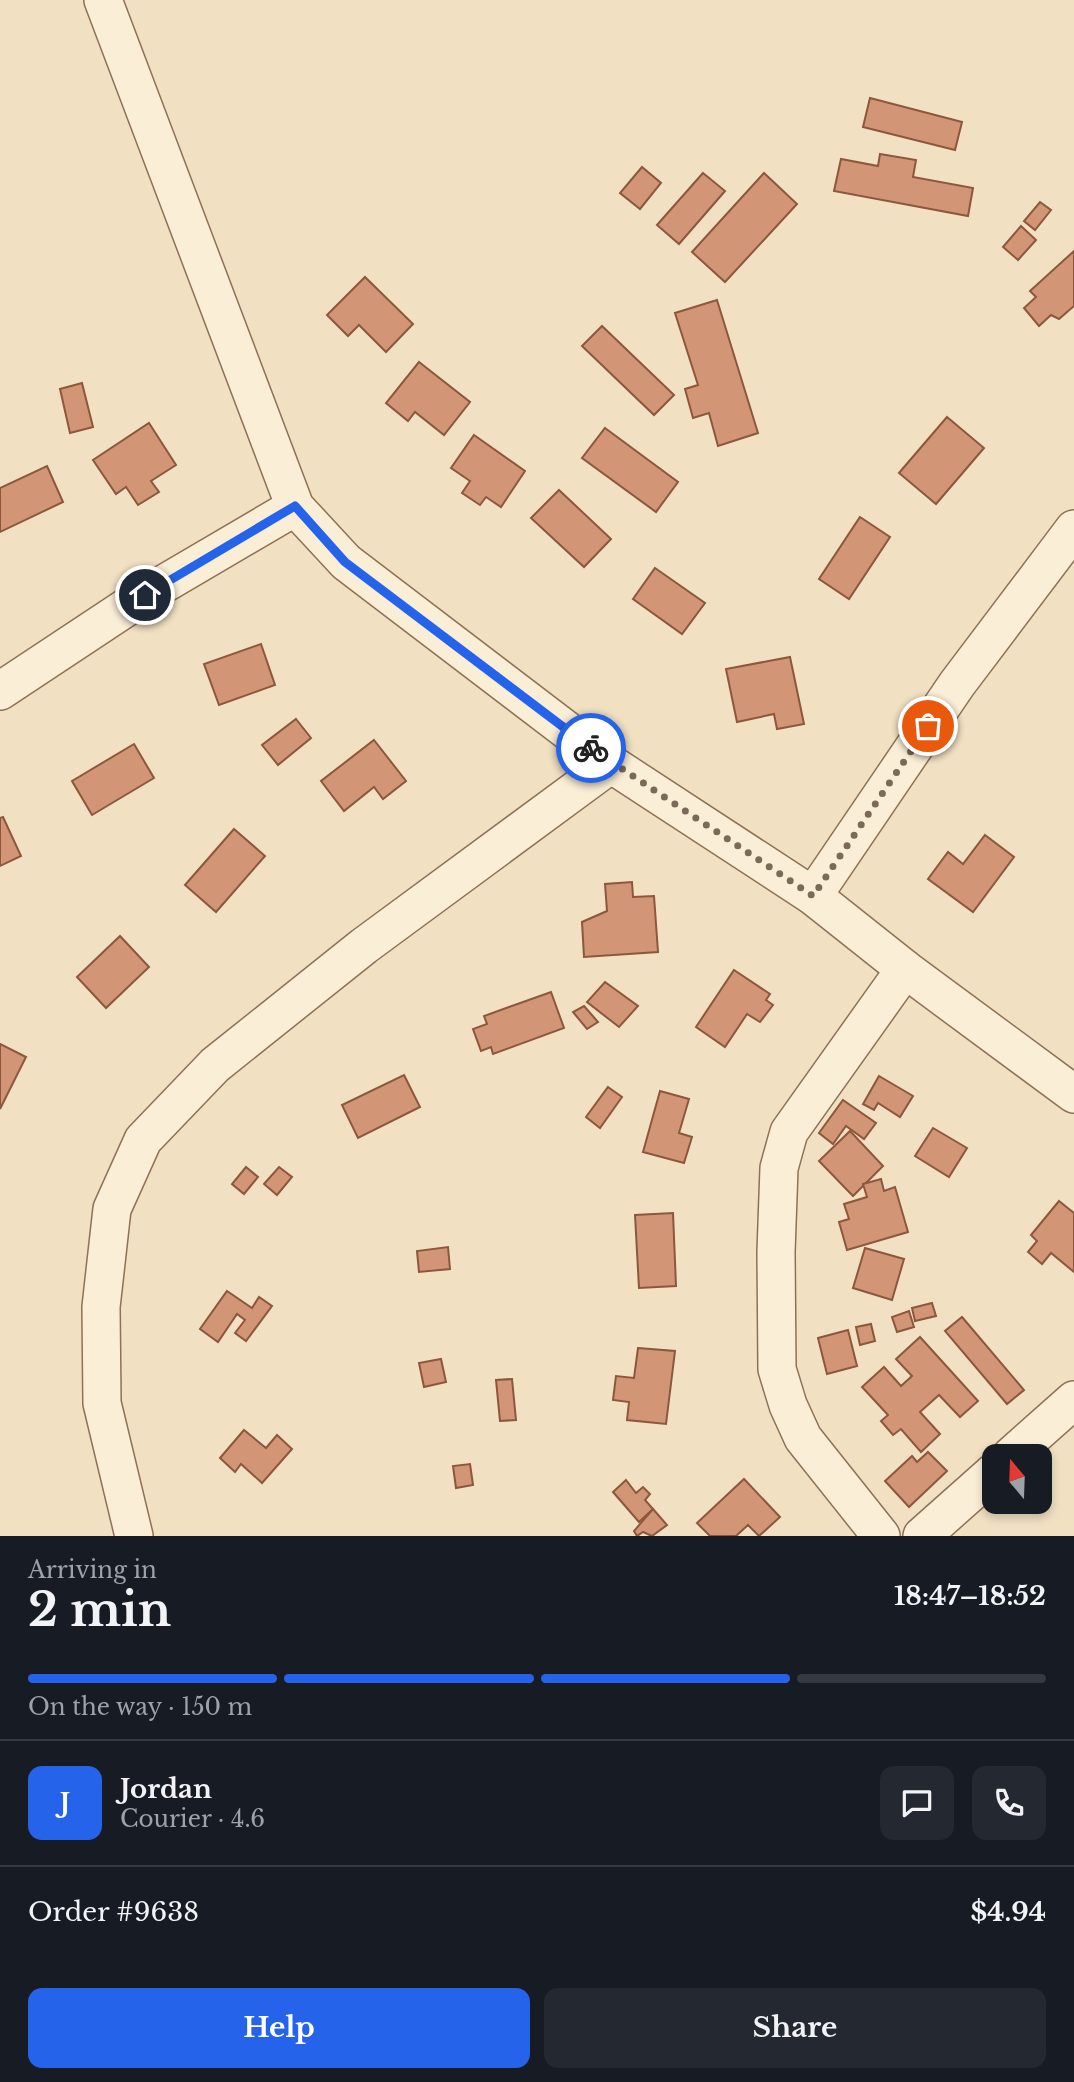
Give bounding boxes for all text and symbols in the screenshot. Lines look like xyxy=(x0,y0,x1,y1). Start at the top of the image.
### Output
pin xyxy=(115,565,175,625)
icon: home xyxy=(126,576,164,614)
pin xyxy=(898,696,958,756)
icon: bag xyxy=(909,707,947,745)
courier xyxy=(556,713,626,783)
icon: bike xyxy=(572,729,610,767)
north arrow xyxy=(982,1444,1052,1514)
map controls xyxy=(982,1444,1052,1514)
text: Arriving in xyxy=(28,1556,157,1584)
text: 18:47–18:52 xyxy=(894,1580,1046,1612)
text: 2 min xyxy=(28,1581,171,1638)
text: On the way · 150 m xyxy=(28,1693,252,1721)
button: chat xyxy=(880,1766,954,1840)
button: phone xyxy=(972,1766,1046,1840)
text: Jordan xyxy=(120,1773,212,1805)
text: J xyxy=(60,1787,70,1819)
text: Courier · 4.6 xyxy=(120,1805,265,1833)
text: Order #9638 xyxy=(28,1896,199,1928)
text: $4.94 xyxy=(970,1896,1046,1928)
button: Help xyxy=(28,1988,530,2068)
button: Share xyxy=(544,1988,1046,2068)

